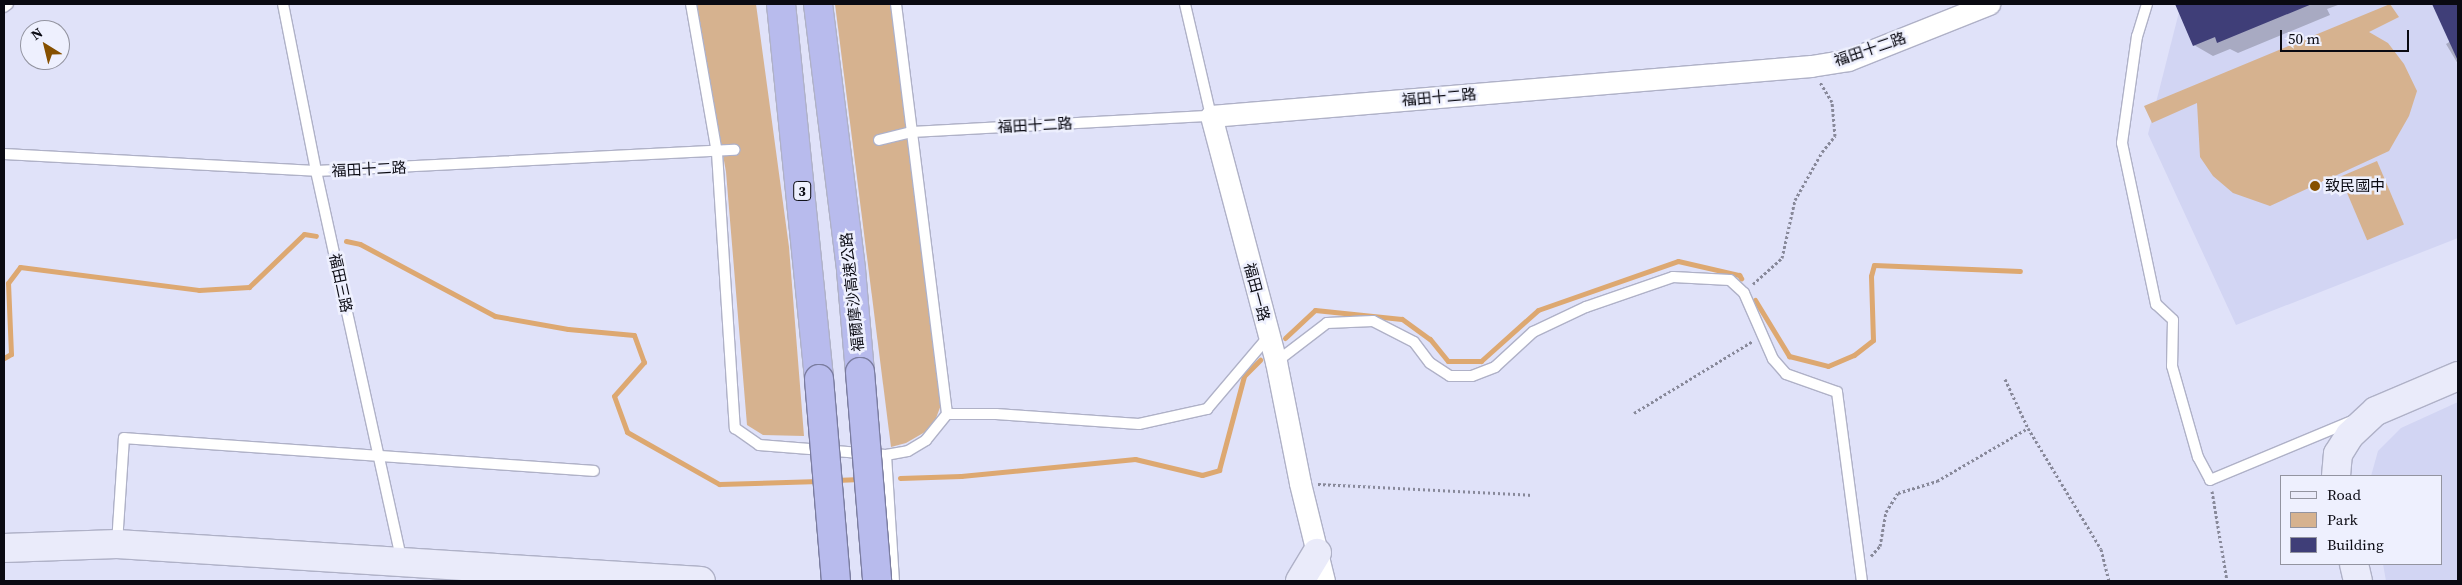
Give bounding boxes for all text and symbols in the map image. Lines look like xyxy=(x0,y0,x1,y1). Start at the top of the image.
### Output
north arrow xyxy=(20,20,70,70)
scale bar xyxy=(2282,20,2411,52)
text: N xyxy=(27,23,47,45)
street label: 福田十二路 xyxy=(1832,28,1908,70)
text: 50 m xyxy=(2288,28,2320,49)
street label: 福田十二路 xyxy=(1401,85,1477,109)
street label: 福田十二路 xyxy=(997,114,1073,136)
street label: 福田十二路 xyxy=(331,158,407,180)
place label: 致民國中 xyxy=(2325,177,2385,195)
road number: 3 xyxy=(792,180,812,202)
marker: 致民國中 xyxy=(2309,180,2321,192)
street label: 福爾摩沙高速公路 xyxy=(837,231,867,353)
street label: 福田三路 xyxy=(326,252,356,314)
street label: 福田一路 xyxy=(1241,261,1273,323)
legend xyxy=(2280,475,2442,565)
text: Road xyxy=(2327,484,2361,505)
text: Park xyxy=(2327,509,2358,530)
text: Building xyxy=(2327,534,2384,555)

